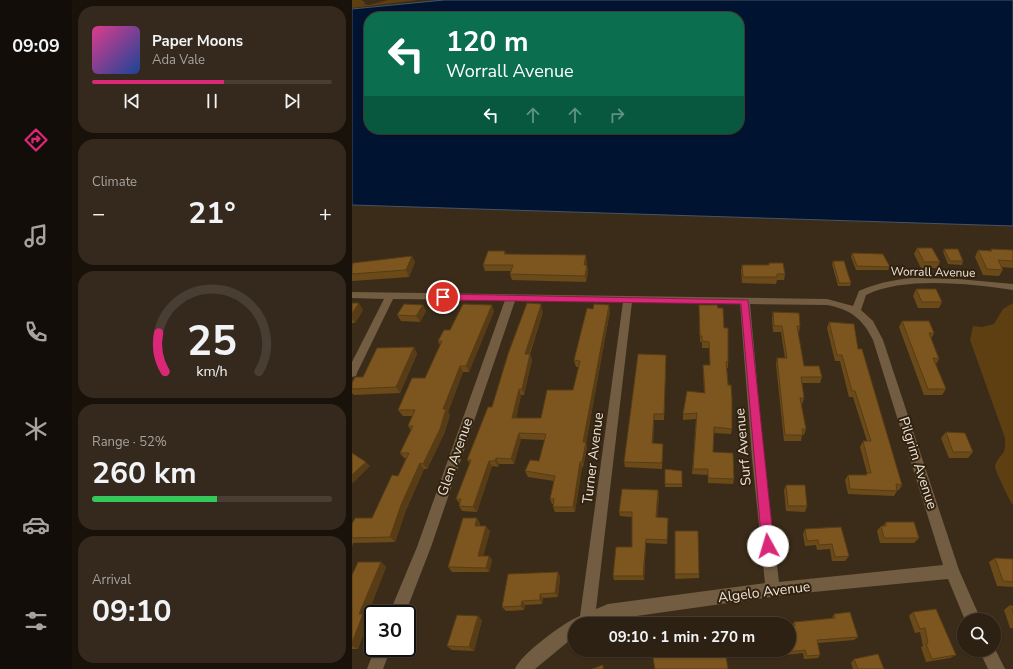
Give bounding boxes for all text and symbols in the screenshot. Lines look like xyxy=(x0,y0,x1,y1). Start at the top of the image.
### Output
text: 120 m xyxy=(446,23,529,61)
icon: left xyxy=(380,28,432,80)
text: Paper Moons xyxy=(152,31,243,51)
text: 09:09 xyxy=(12,34,60,58)
text: Ada Vale xyxy=(152,51,205,69)
text: Worrall Avenue xyxy=(446,59,574,83)
icon: previous xyxy=(121,90,143,112)
icon: pause xyxy=(201,90,223,112)
icon: next xyxy=(281,90,303,112)
icon: left xyxy=(480,104,502,126)
icon: ahead xyxy=(522,104,544,126)
icon: ahead xyxy=(564,104,586,126)
icon: right xyxy=(606,104,628,126)
icon: directions xyxy=(22,126,50,154)
text: Climate xyxy=(92,173,137,191)
text: 21° xyxy=(188,193,236,234)
text: − xyxy=(92,199,105,229)
text: + xyxy=(319,199,332,229)
icon: music xyxy=(22,222,50,250)
street label: Worrall Avenue xyxy=(890,263,976,281)
pin xyxy=(426,280,460,314)
icon: arrive xyxy=(432,286,454,308)
text: 25 xyxy=(187,313,237,370)
icon: phone xyxy=(22,318,50,346)
text: km/h xyxy=(196,362,228,381)
street label: Surf Avenue xyxy=(730,407,756,487)
street label: Turner Avenue xyxy=(578,411,608,505)
street label: Pilgrim Avenue xyxy=(894,414,942,512)
icon: climate xyxy=(22,415,50,443)
street label: Glen Avenue xyxy=(433,416,477,498)
text: Range · 52% xyxy=(92,433,167,451)
text: 260 km xyxy=(92,453,197,494)
icon: car xyxy=(22,511,50,539)
position arrow xyxy=(747,525,789,567)
text: Arrival xyxy=(92,571,131,589)
street label: Algelo Avenue xyxy=(717,577,811,607)
text: 09:10 xyxy=(92,591,171,632)
speed limit sign: 30 xyxy=(364,605,416,657)
icon: filters xyxy=(22,607,50,635)
map controls xyxy=(957,613,1001,657)
button: search xyxy=(957,613,1001,657)
text: 09:10 · 1 min · 270 m xyxy=(609,627,755,647)

